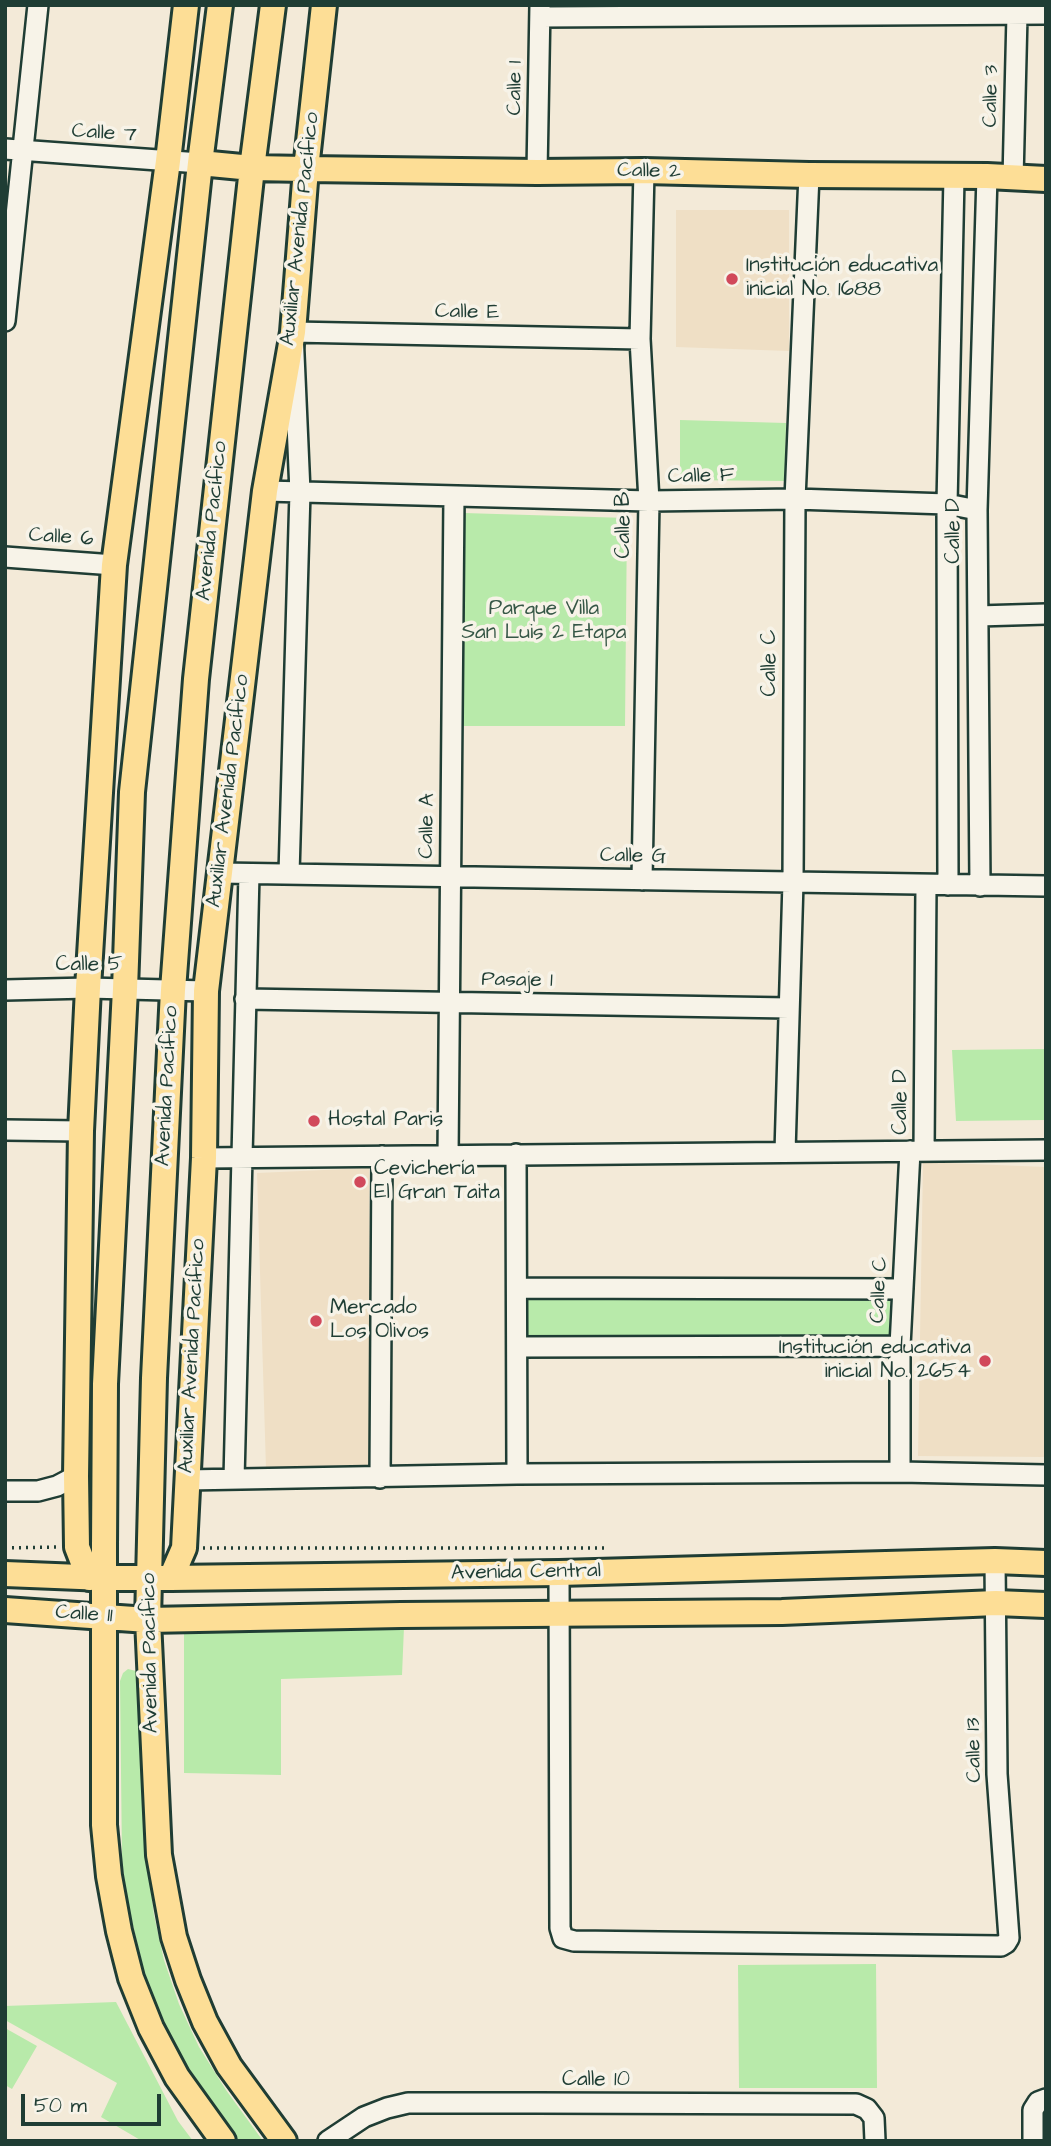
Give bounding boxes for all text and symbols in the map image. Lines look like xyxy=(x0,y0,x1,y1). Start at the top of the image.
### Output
street label: Calle 1 xyxy=(503,60,529,116)
street label: Calle 3 xyxy=(979,64,1005,128)
street label: Auxiliar Avenida Pacífico xyxy=(276,111,326,347)
street label: Calle 7 xyxy=(71,119,137,149)
street label: Calle 2 xyxy=(617,159,681,185)
place label: Institución educativa inicial No. 1688 xyxy=(746,254,938,304)
marker: Institución educativa inicial No. 1688 xyxy=(724,271,740,287)
street label: Calle E xyxy=(435,300,499,326)
street label: Avenida Pacífico xyxy=(192,440,234,602)
street label: Calle F xyxy=(668,464,734,490)
street label: Calle B xyxy=(612,492,638,558)
street label: Calle D xyxy=(942,498,968,564)
street label: Calle 6 xyxy=(28,523,94,553)
park label: Parque Villa San Luis 2 Etapa xyxy=(462,597,626,647)
street label: Calle C xyxy=(758,630,784,696)
street label: Auxiliar Avenida Pacífico xyxy=(202,673,256,909)
street label: Calle A xyxy=(415,793,441,859)
street label: Calle G xyxy=(600,844,666,870)
street label: Calle 5 xyxy=(56,953,122,979)
street label: Pasaje 1 xyxy=(481,968,553,994)
street label: Avenida Pacífico xyxy=(151,1005,185,1167)
street label: Calle D xyxy=(889,1069,915,1135)
place label: Hostal Paris xyxy=(328,1108,443,1134)
marker: Hostal Paris xyxy=(306,1113,322,1129)
place label: Cevichería El Gran Taita xyxy=(374,1157,500,1207)
marker: Cevichería El Gran Taita xyxy=(352,1174,368,1190)
street label: Auxiliar Avenida Pacífico xyxy=(174,1238,212,1474)
street label: Calle C xyxy=(866,1256,894,1324)
place label: Mercado Los Olivos xyxy=(330,1296,429,1346)
marker: Mercado Los Olivos xyxy=(308,1313,324,1329)
place label: Institución educativa inicial No. 2654 xyxy=(779,1336,971,1386)
marker: Institución educativa inicial No. 2654 xyxy=(977,1353,993,1369)
street label: Avenida Central xyxy=(451,1559,601,1587)
street label: Avenida Pacífico xyxy=(137,1573,165,1733)
street label: Calle 11 xyxy=(55,1600,113,1630)
street label: Calle 13 xyxy=(962,1717,988,1783)
street label: Calle 10 xyxy=(562,2068,630,2094)
scale bar xyxy=(24,2080,164,2124)
text: 50 m xyxy=(34,2091,87,2120)

